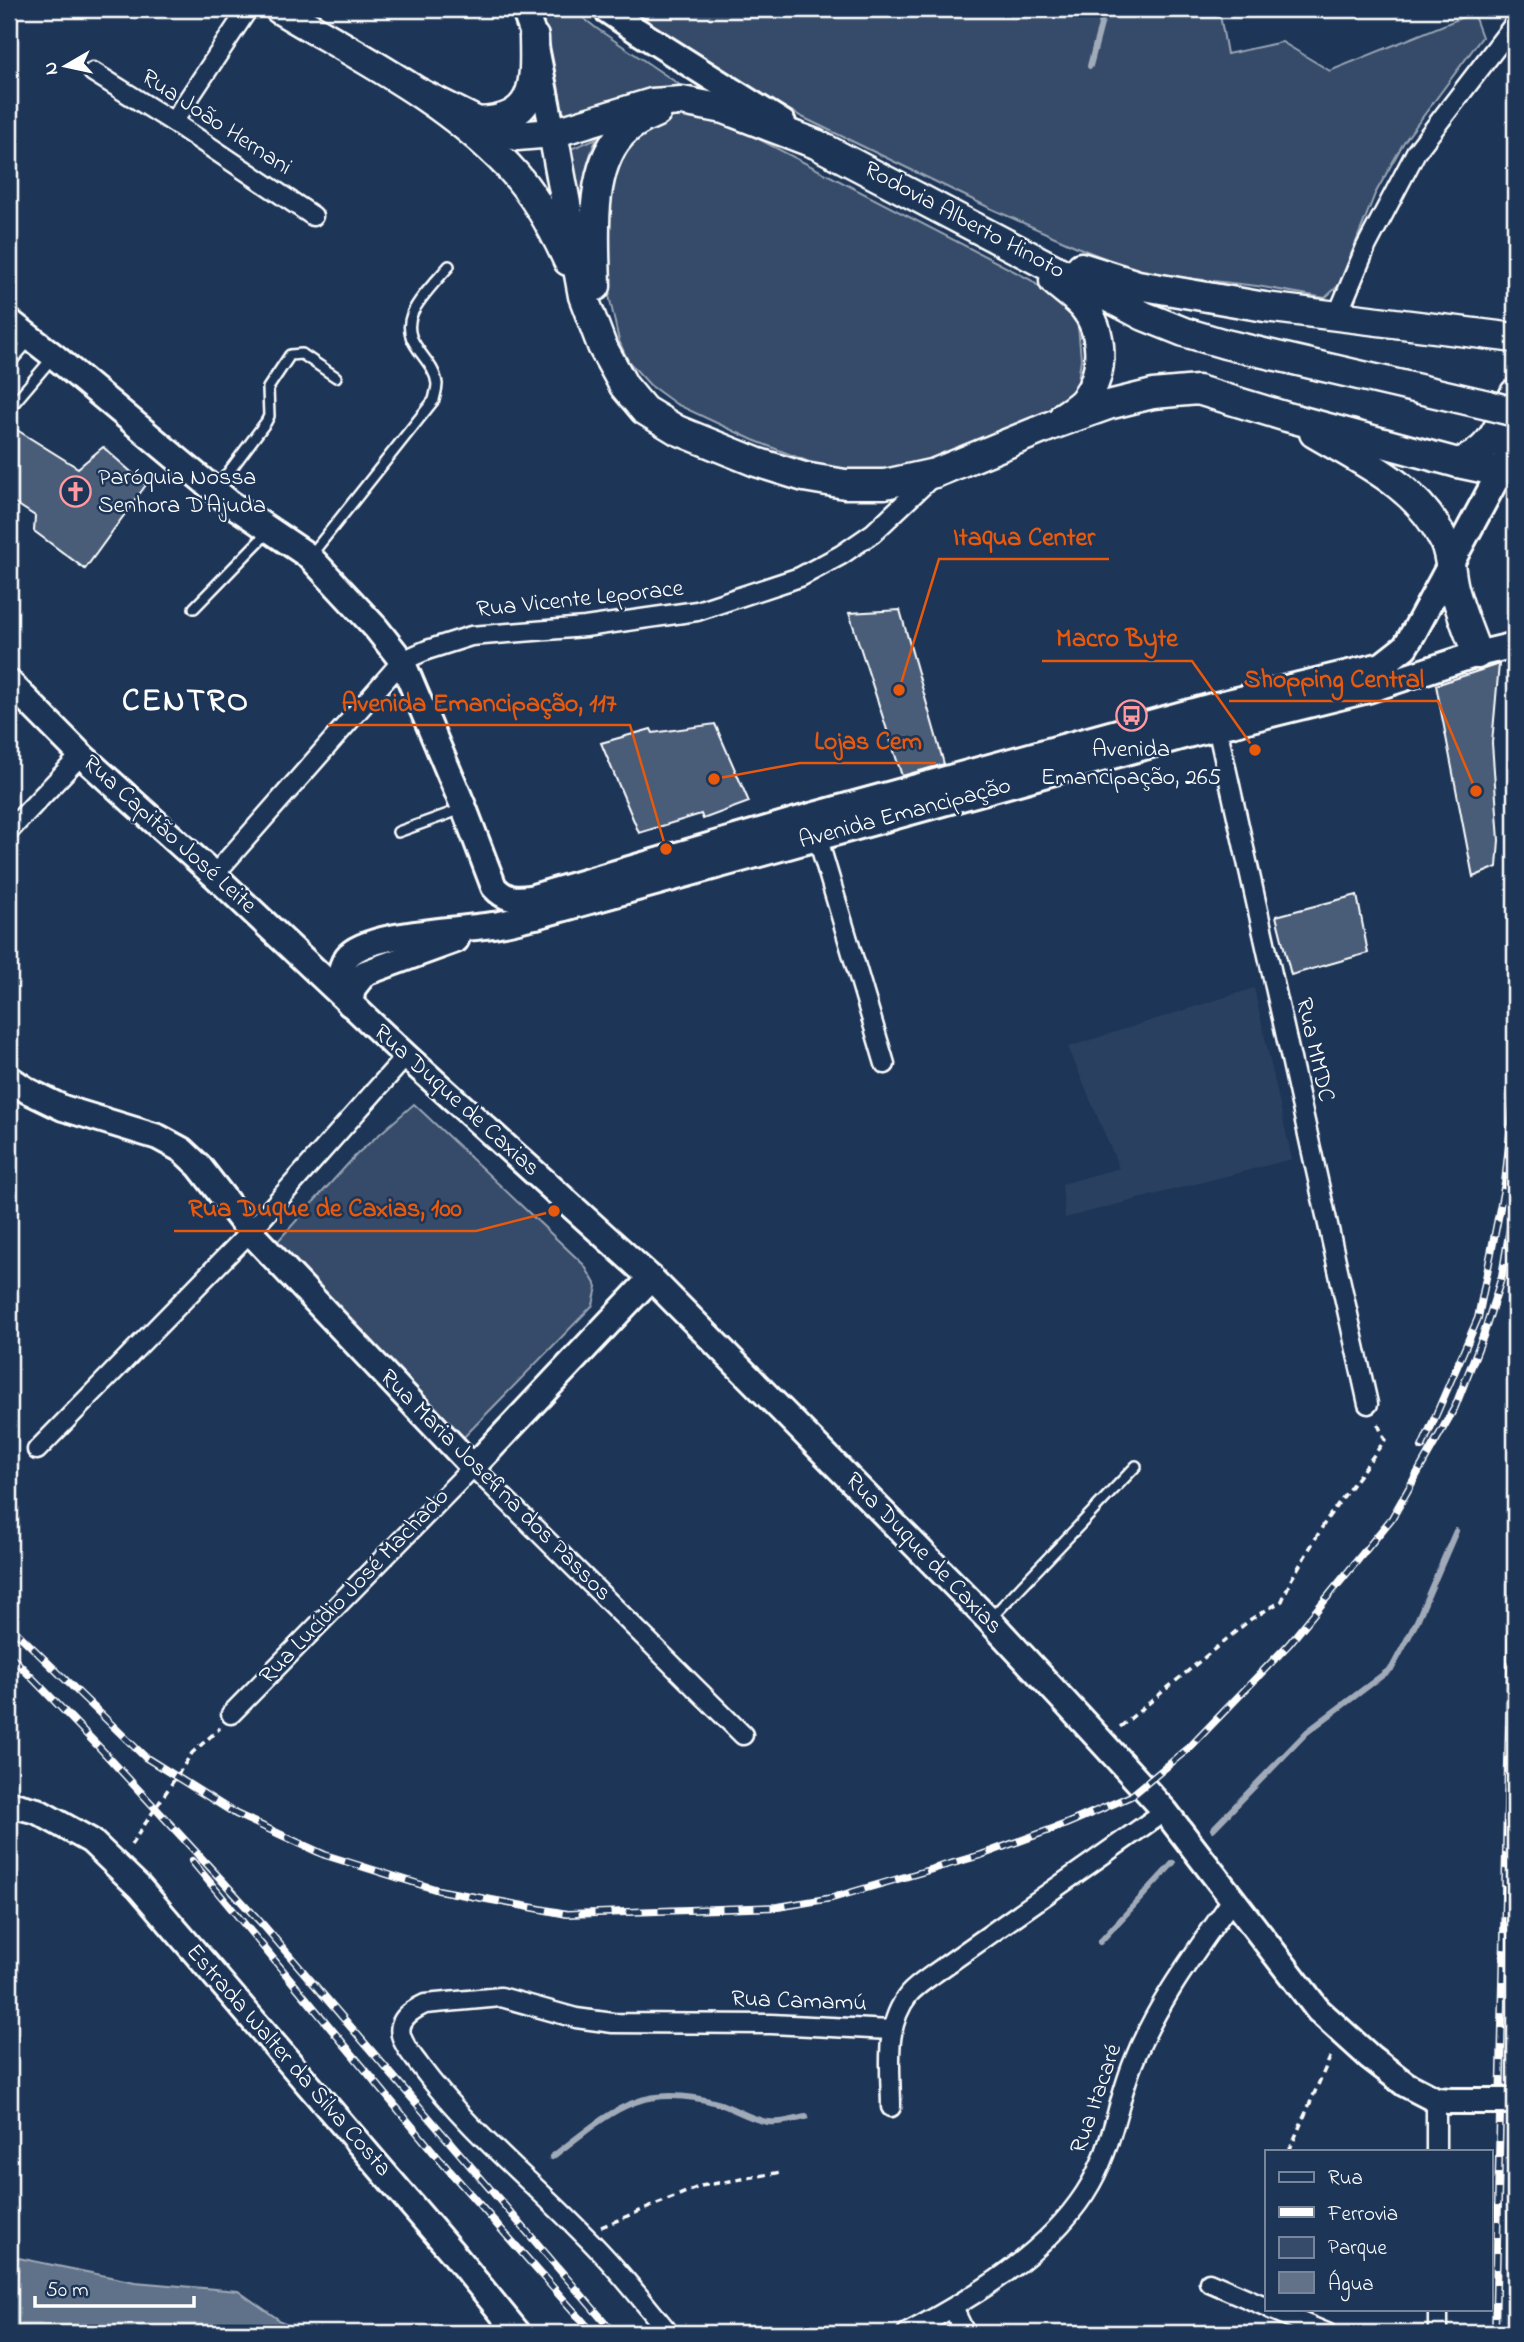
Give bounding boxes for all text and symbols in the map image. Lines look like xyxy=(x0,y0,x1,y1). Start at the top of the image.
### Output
north arrow xyxy=(32,32,102,102)
text: N xyxy=(37,60,66,77)
street label: Rua João Hernani xyxy=(134,61,298,185)
street label: Rodovia Alberto Hinoto xyxy=(857,153,1071,289)
place label: Paróquia Nossa Senhora D'Ajuda xyxy=(98,461,266,524)
church icon: Paróquia Nossa Senhora D'Ajuda xyxy=(58,475,92,509)
callout: Itaqua Center xyxy=(939,512,1109,559)
text: Itaqua Center xyxy=(953,520,1096,558)
street label: Rua Vicente Leporace xyxy=(475,572,685,628)
callout: Macro Byte xyxy=(1042,614,1192,661)
text: Macro Byte xyxy=(1056,621,1179,659)
callout: Shopping Central xyxy=(1229,654,1438,701)
text: Shopping Central xyxy=(1244,662,1424,701)
callout: Avenida Emancipação, 117 xyxy=(328,678,630,725)
district label: CENTRO xyxy=(122,679,250,726)
text: Avenida Emancipação, 117 xyxy=(342,686,617,724)
bus stop icon: Avenida Emancipação, 265 xyxy=(1114,699,1148,733)
callout: Lojas Cem xyxy=(800,716,936,763)
text: Lojas Cem xyxy=(814,724,922,762)
place label: Avenida Emancipação, 265 xyxy=(1041,733,1222,796)
street label: Rua Capitão José Leite xyxy=(74,747,264,923)
street label: Avenida Emancipação xyxy=(795,769,1015,859)
street label: Rua MMDC xyxy=(1285,995,1343,1105)
street label: Rua Duque de Caxias xyxy=(365,1016,547,1186)
callout: Rua Duque de Caxias, 100 xyxy=(174,1184,476,1231)
text: Rua Duque de Caxias, 100 xyxy=(188,1191,462,1229)
street label: Rua Maria Josefina dos Passos xyxy=(371,1362,619,1610)
street label: Rua Duque de Caxias xyxy=(836,1465,1010,1643)
street label: Rua Lucídio José Machado xyxy=(252,1481,458,1693)
street label: Estrada Walter da Silva Costa xyxy=(177,1937,399,2185)
street label: Rua Camamú xyxy=(730,1982,868,2022)
street label: Rua Itacaré xyxy=(1062,2039,1132,2159)
legend xyxy=(1265,2150,1492,2310)
text: Rua xyxy=(1328,2164,1363,2194)
text: Ferrovia xyxy=(1327,2200,1398,2230)
text: Parque xyxy=(1328,2234,1387,2264)
scale bar xyxy=(35,2265,194,2309)
text: Água xyxy=(1328,2269,1374,2302)
text: 50 m xyxy=(46,2276,89,2306)

